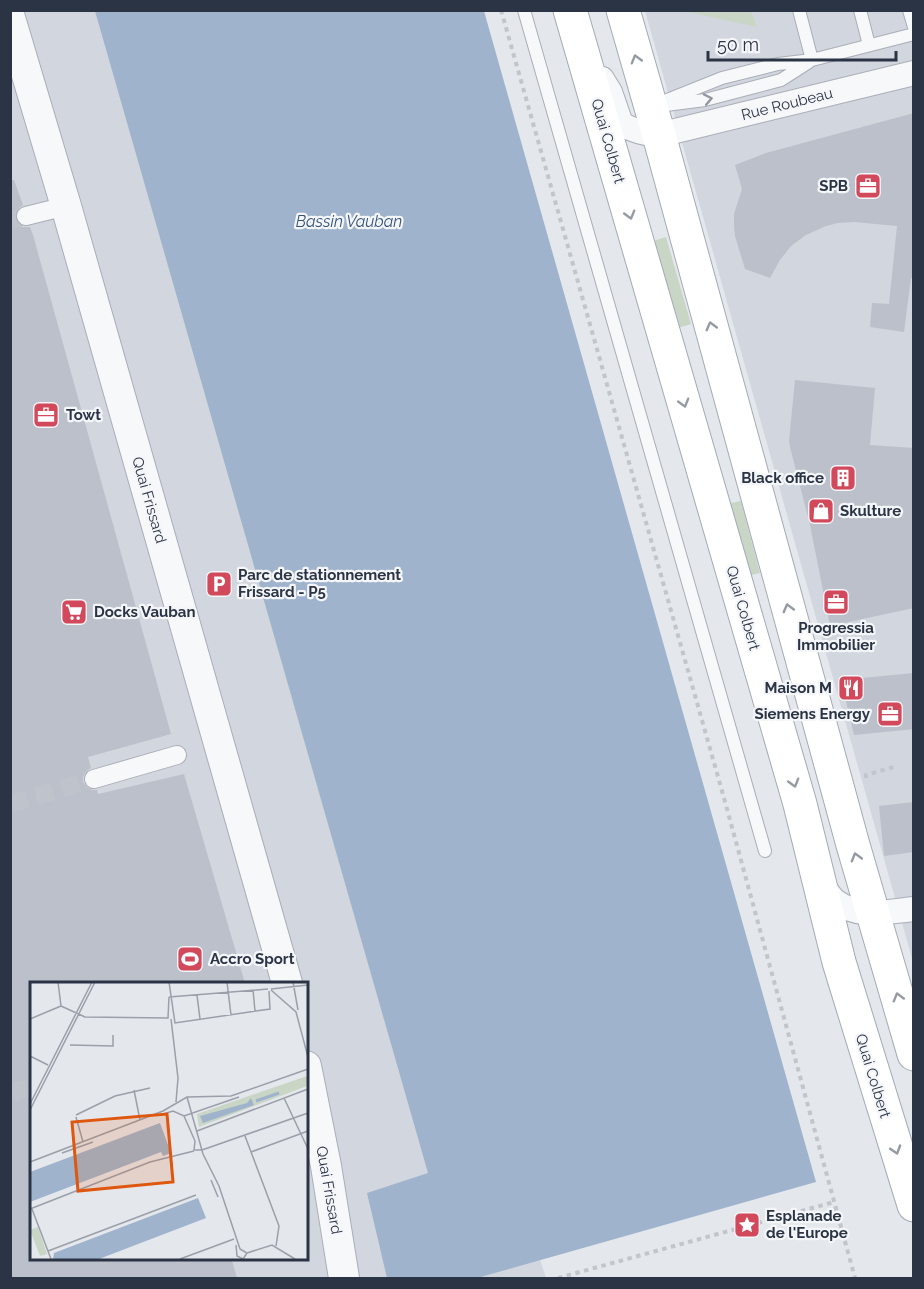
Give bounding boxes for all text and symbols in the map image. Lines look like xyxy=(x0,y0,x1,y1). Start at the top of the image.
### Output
scale bar xyxy=(708,24,896,62)
text: 50 m xyxy=(717,34,759,55)
one-way arrow xyxy=(631,54,644,64)
street label: Rue Roubeau xyxy=(739,84,835,124)
one-way arrow xyxy=(703,93,713,106)
street label: Quai Colbert xyxy=(587,97,629,185)
office icon: SPB xyxy=(853,171,883,201)
place label: SPB xyxy=(819,177,848,195)
one-way arrow xyxy=(623,209,635,220)
water label: Bassin Vauban xyxy=(296,212,402,231)
one-way arrow xyxy=(706,321,718,332)
one-way arrow xyxy=(677,397,689,408)
office icon: Towt xyxy=(31,400,61,430)
place label: Towt xyxy=(66,406,101,424)
street label: Quai Frissard xyxy=(128,455,170,545)
building icon: Black office xyxy=(828,463,858,493)
place label: Black office xyxy=(741,469,824,487)
shop icon: Skulture xyxy=(806,496,836,526)
place label: Skulture xyxy=(840,502,901,520)
street label: Quai Colbert xyxy=(722,564,764,652)
place label: Parc de stationnement Frissard - P5 xyxy=(238,566,401,601)
parking icon: Parc de stationnement Frissard - P5 xyxy=(204,569,234,599)
office icon: Progressia Immobilier xyxy=(821,587,851,617)
supermarket icon: Docks Vauban xyxy=(59,597,89,627)
place label: Docks Vauban xyxy=(94,603,195,621)
one-way arrow xyxy=(783,603,796,613)
place label: Progressia Immobilier xyxy=(797,619,875,654)
restaurant icon: Maison M xyxy=(836,673,866,703)
place label: Maison M xyxy=(765,679,832,697)
office icon: Siemens Energy xyxy=(875,699,905,729)
place label: Siemens Energy xyxy=(754,705,871,723)
one-way arrow xyxy=(787,777,799,788)
one-way arrow xyxy=(851,852,863,863)
sports icon: Accro Sport xyxy=(175,944,205,974)
place label: Accro Sport xyxy=(210,950,295,968)
inset map xyxy=(30,982,308,1259)
one-way arrow xyxy=(893,993,905,1003)
street label: Quai Colbert xyxy=(852,1032,894,1120)
street label: Quai Frissard xyxy=(312,1144,346,1236)
one-way arrow xyxy=(889,1144,901,1155)
place label: Esplanade de l'Europe xyxy=(766,1207,848,1242)
place icon: Esplanade de l'Europe xyxy=(732,1210,762,1240)

